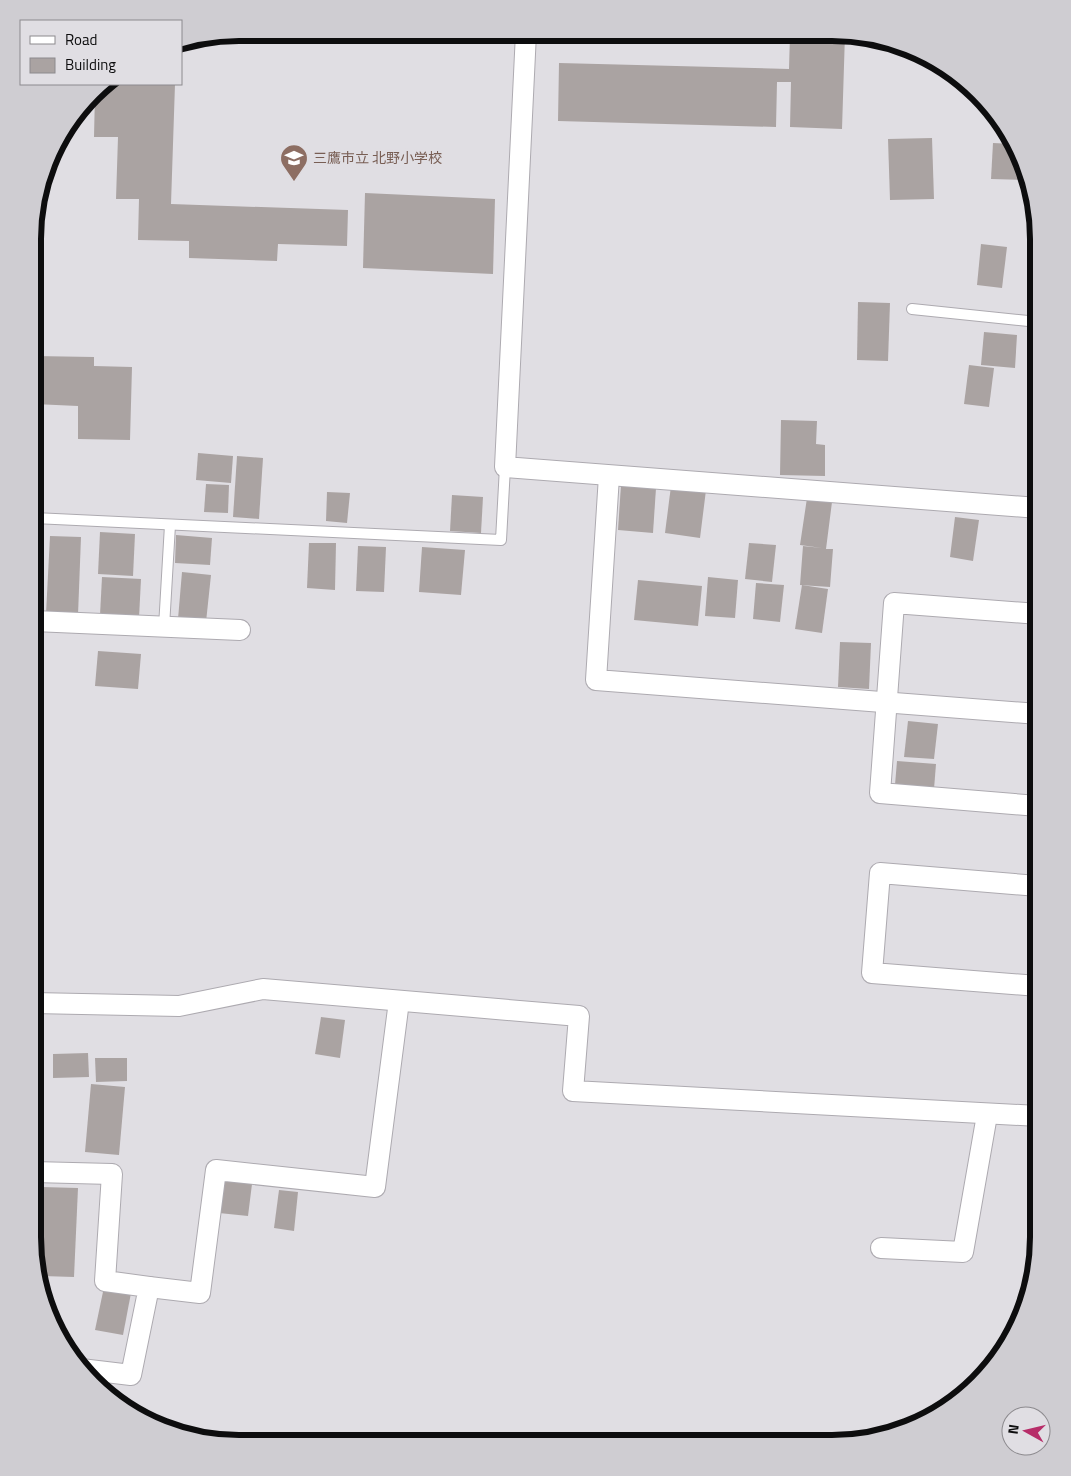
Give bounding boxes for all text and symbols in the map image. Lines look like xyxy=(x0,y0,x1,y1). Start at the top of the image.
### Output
legend xyxy=(20,20,182,85)
text: Road xyxy=(65,28,97,51)
text: Building xyxy=(65,53,116,76)
school or university icon: 三鷹市立 北野小学校 xyxy=(279,143,309,182)
place label: 三鷹市立 北野小学校 xyxy=(313,147,442,168)
north arrow xyxy=(1001,1406,1051,1456)
text: N xyxy=(1002,1423,1024,1435)

